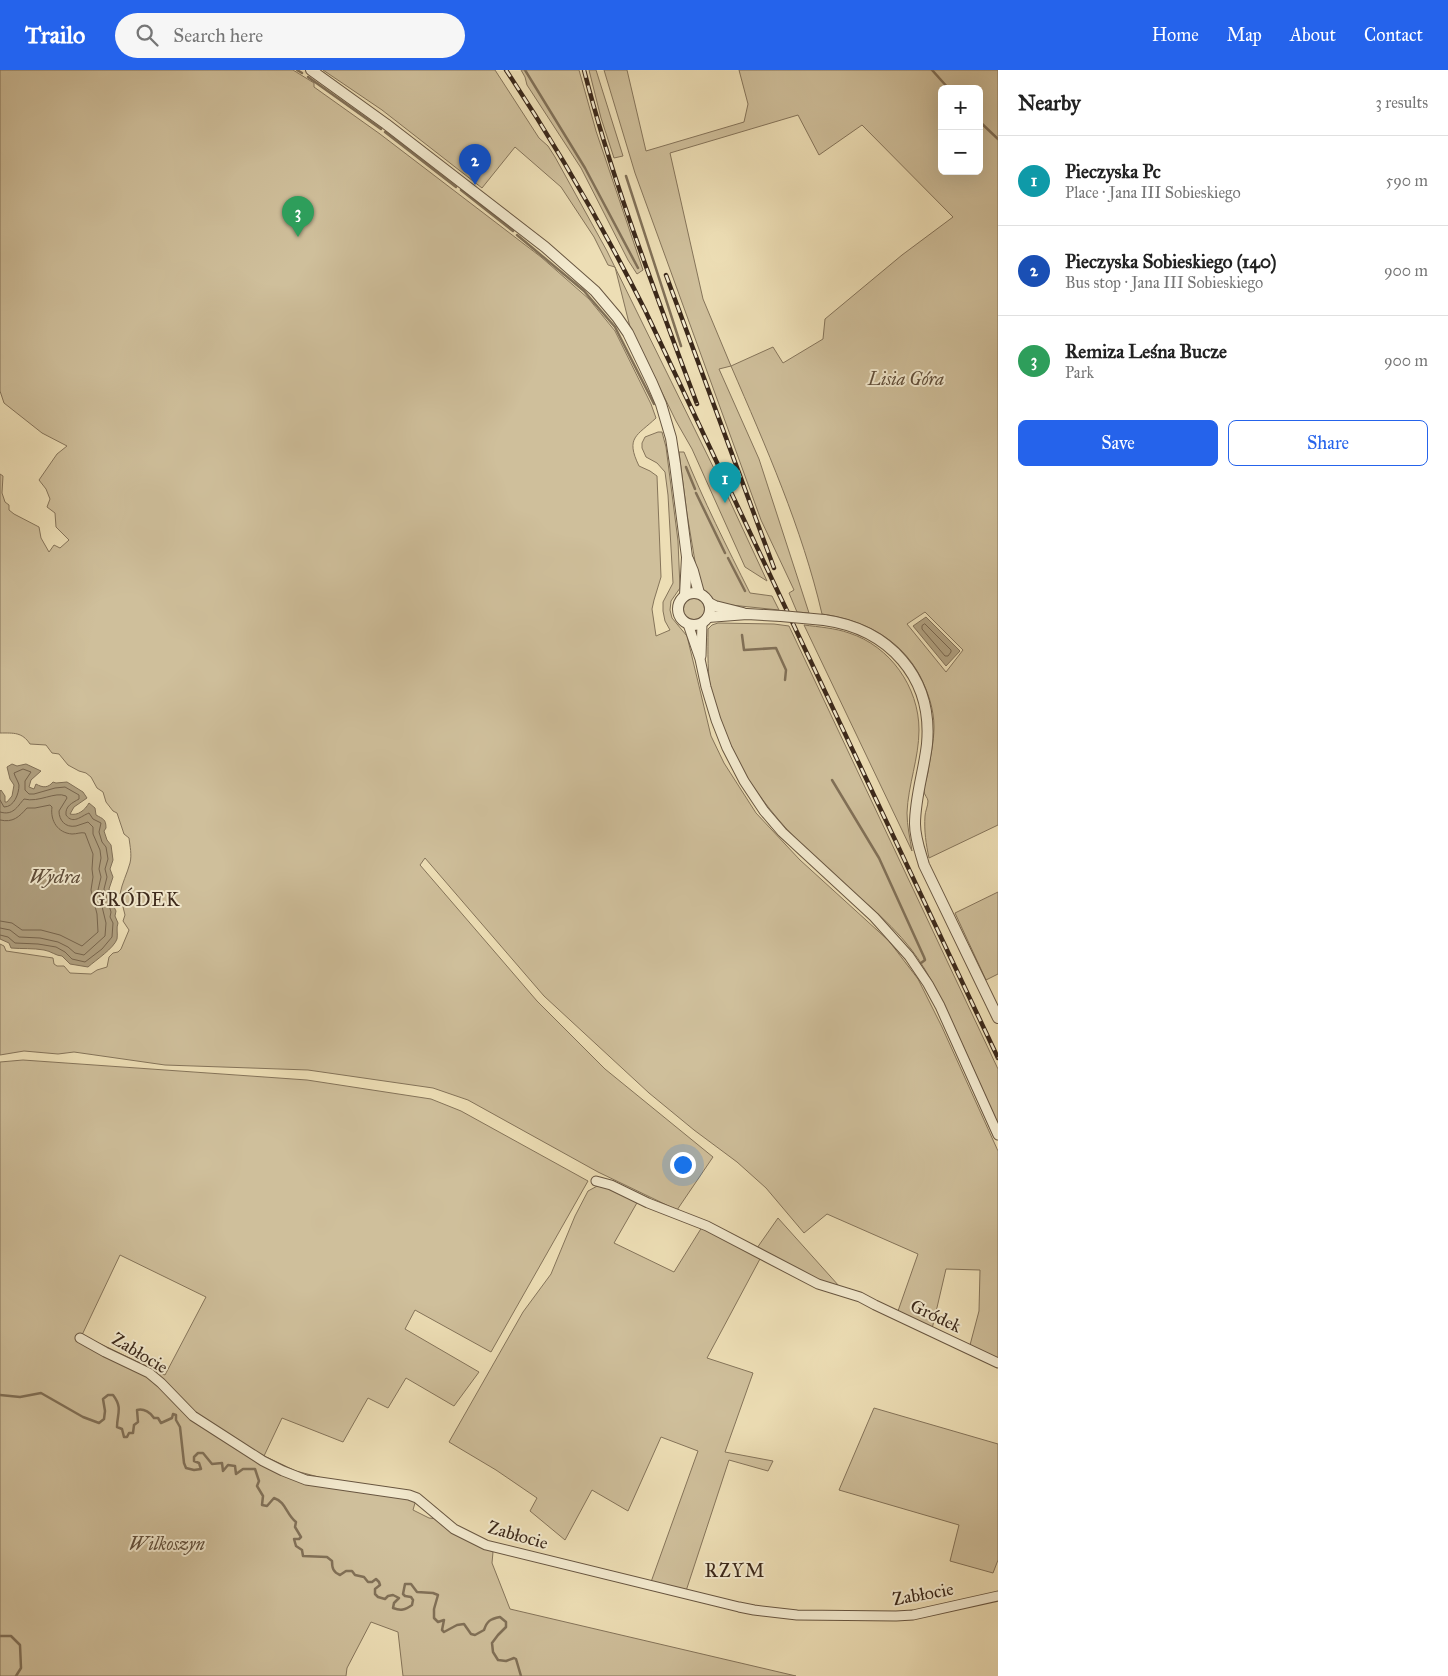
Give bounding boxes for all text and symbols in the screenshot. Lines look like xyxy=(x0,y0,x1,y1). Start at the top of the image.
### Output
search box xyxy=(115,13,465,58)
text: Trailo xyxy=(25,20,85,50)
icon: search xyxy=(133,21,161,49)
text: Search here xyxy=(173,24,263,47)
text: Home xyxy=(1152,24,1199,46)
text: Map xyxy=(1227,24,1262,46)
text: About xyxy=(1290,24,1336,46)
text: Contact xyxy=(1364,24,1423,46)
map controls xyxy=(938,85,983,175)
button: + xyxy=(938,85,983,130)
text: Nearby xyxy=(1018,90,1081,116)
text: 3 results xyxy=(1375,93,1428,112)
button: − xyxy=(938,130,983,175)
pin: 2 xyxy=(459,144,491,185)
text: Pieczyska Pc xyxy=(1065,160,1161,183)
text: 1 xyxy=(1031,171,1037,190)
text: 590 m xyxy=(1386,171,1428,190)
text: Place · Jana III Sobieskiego xyxy=(1065,183,1241,202)
pin: 3 xyxy=(282,196,314,237)
text: Pieczyska Sobieskiego (140) xyxy=(1065,250,1276,273)
text: 2 xyxy=(1030,261,1038,280)
text: 900 m xyxy=(1384,261,1428,280)
text: Bus stop · Jana III Sobieskiego xyxy=(1065,273,1263,292)
text: Remiza Leśna Bucze xyxy=(1065,340,1227,363)
text: 3 xyxy=(1031,351,1037,370)
text: 900 m xyxy=(1384,351,1428,370)
text: Park xyxy=(1065,363,1094,382)
park label: Lisia Góra xyxy=(867,368,944,390)
button: Save xyxy=(1018,420,1218,466)
button: Share xyxy=(1228,420,1428,466)
pin: 1 xyxy=(709,462,741,503)
water label: Wydra xyxy=(30,865,80,888)
district label: GRÓDEK xyxy=(92,887,180,911)
your location xyxy=(670,1152,696,1178)
street label: Gródek xyxy=(907,1295,966,1338)
street label: Zabłocie xyxy=(108,1328,172,1378)
street label: Zabłocie xyxy=(485,1516,551,1554)
park label: Wilkoszyn xyxy=(129,1533,206,1555)
district label: RZYM xyxy=(705,1559,765,1582)
street label: Zabłocie xyxy=(891,1578,955,1610)

